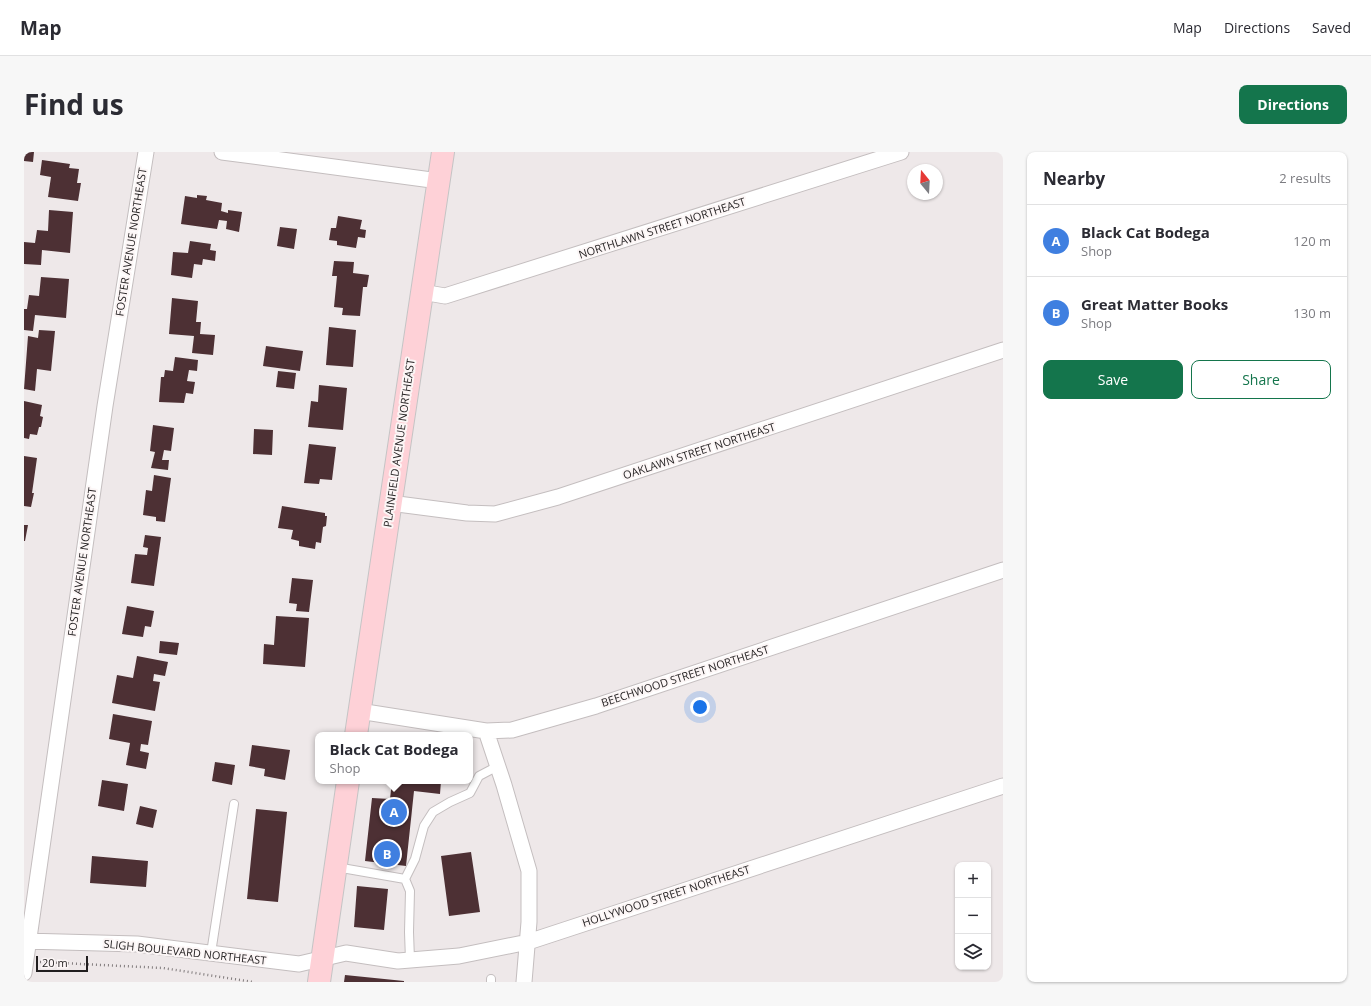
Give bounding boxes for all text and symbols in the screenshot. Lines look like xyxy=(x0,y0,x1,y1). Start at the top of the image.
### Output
text: Map xyxy=(20,15,61,41)
text: Map xyxy=(1173,18,1202,37)
text: Directions xyxy=(1224,18,1290,37)
text: Saved xyxy=(1312,18,1351,37)
text: Find us xyxy=(24,85,124,123)
button: Directions xyxy=(1239,85,1347,124)
north arrow xyxy=(907,164,943,200)
street label: FOSTER AVENUE NORTHEAST xyxy=(111,167,150,317)
text: Nearby xyxy=(1043,167,1105,190)
text: 2 results xyxy=(1279,169,1331,187)
street label: NORTHLAWN STREET NORTHEAST xyxy=(576,193,747,262)
text: Black Cat Bodega xyxy=(1081,222,1210,242)
text: A xyxy=(1052,232,1060,250)
text: 120 m xyxy=(1293,232,1331,250)
text: Shop xyxy=(1081,242,1112,260)
text: Great Matter Books xyxy=(1081,294,1228,314)
text: B xyxy=(1052,304,1060,322)
text: 130 m xyxy=(1293,304,1331,322)
text: Shop xyxy=(1081,314,1112,332)
street label: PLAINFIELD AVENUE NORTHEAST xyxy=(379,358,418,528)
button: Save xyxy=(1043,360,1183,399)
button: Share xyxy=(1191,360,1331,399)
street label: OAKLAWN STREET NORTHEAST xyxy=(621,419,777,482)
street label: FOSTER AVENUE NORTHEAST xyxy=(64,487,99,637)
street label: BEECHWOOD STREET NORTHEAST xyxy=(599,641,771,710)
your location xyxy=(690,697,710,717)
popup xyxy=(315,732,473,784)
text: Black Cat Bodega xyxy=(330,739,458,759)
text: Shop xyxy=(330,759,360,777)
pin: A xyxy=(381,797,407,827)
pin: B xyxy=(374,839,400,869)
street label: HOLLYWOOD STREET NORTHEAST xyxy=(580,861,752,930)
map controls xyxy=(955,862,991,970)
button: + xyxy=(955,862,991,898)
button: − xyxy=(955,898,991,934)
button: layers xyxy=(955,934,991,970)
street label: SLIGH BOULEVARD NORTHEAST xyxy=(103,936,267,968)
scale bar xyxy=(36,954,88,973)
text: 20 m xyxy=(42,955,68,970)

